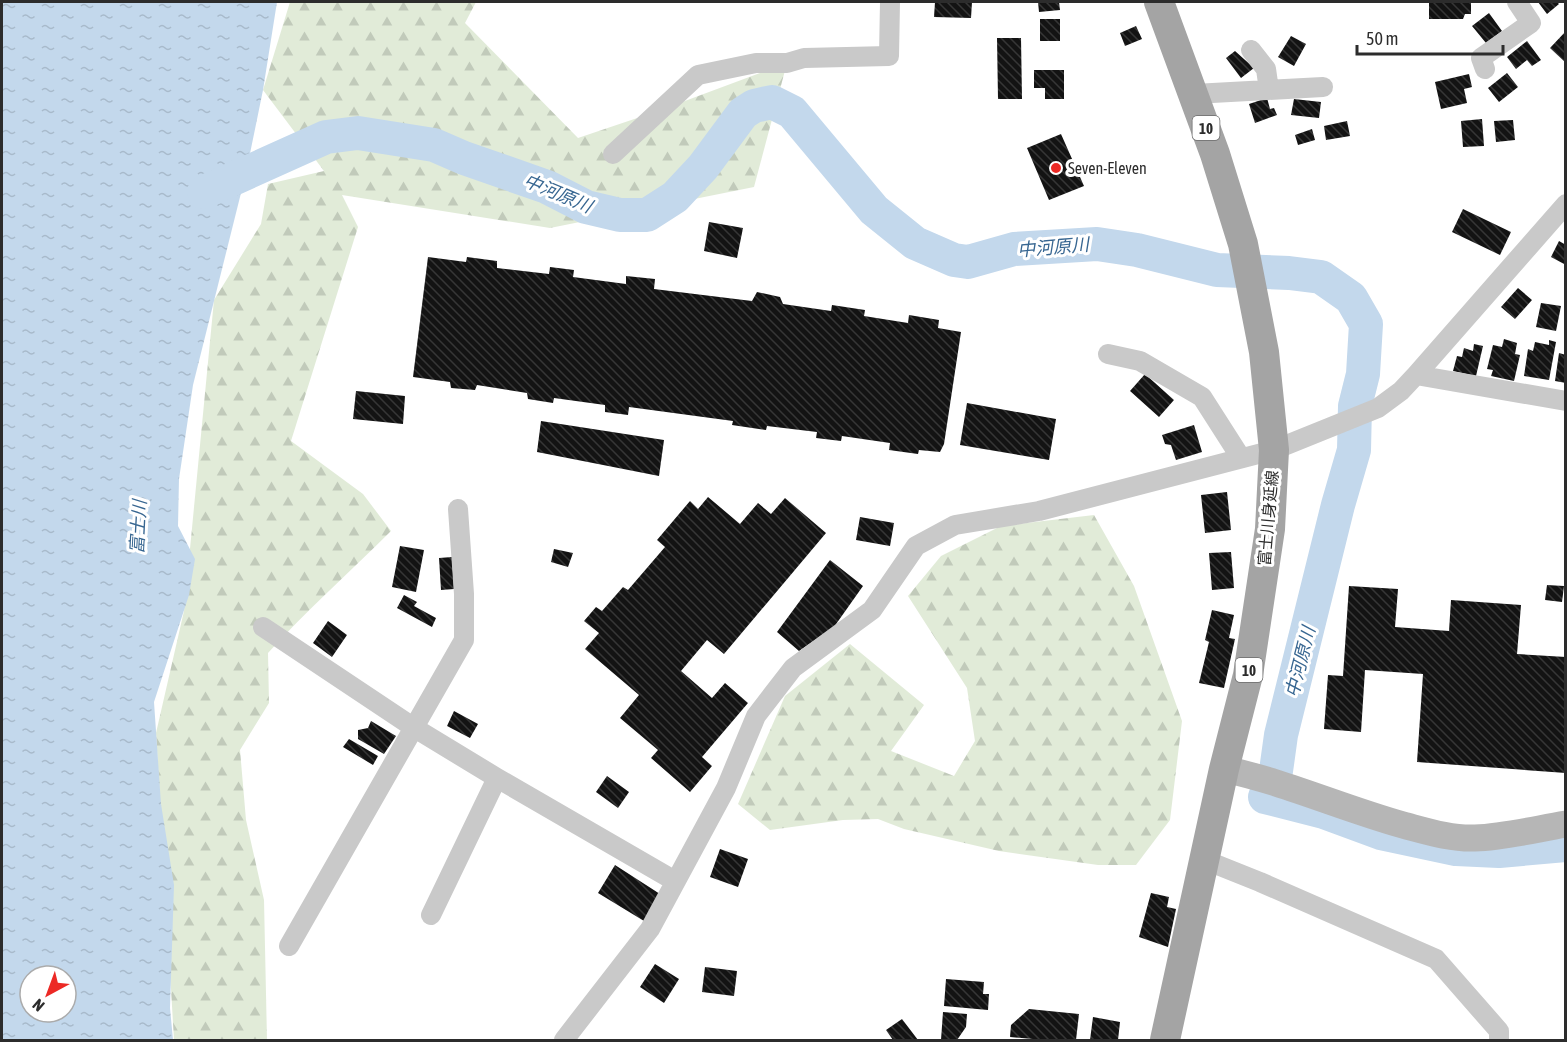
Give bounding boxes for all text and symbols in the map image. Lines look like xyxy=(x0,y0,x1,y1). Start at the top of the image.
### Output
scale bar xyxy=(1357,18,1502,56)
text: 50 m xyxy=(1366,28,1398,49)
road number: 10 xyxy=(1192,116,1220,140)
place label: Seven-Eleven xyxy=(1068,159,1147,177)
marker: Seven-Eleven xyxy=(1049,161,1063,175)
water label: 中河原川 xyxy=(521,169,597,218)
water label: 中河原川 xyxy=(1016,233,1092,261)
street label: 富士川身延線 xyxy=(1255,469,1281,567)
water label: 富士川 xyxy=(126,497,150,555)
water label: 中河原川 xyxy=(1281,623,1319,699)
road number: 10 xyxy=(1236,658,1262,682)
north arrow xyxy=(18,964,78,1024)
text: N xyxy=(29,995,48,1015)

